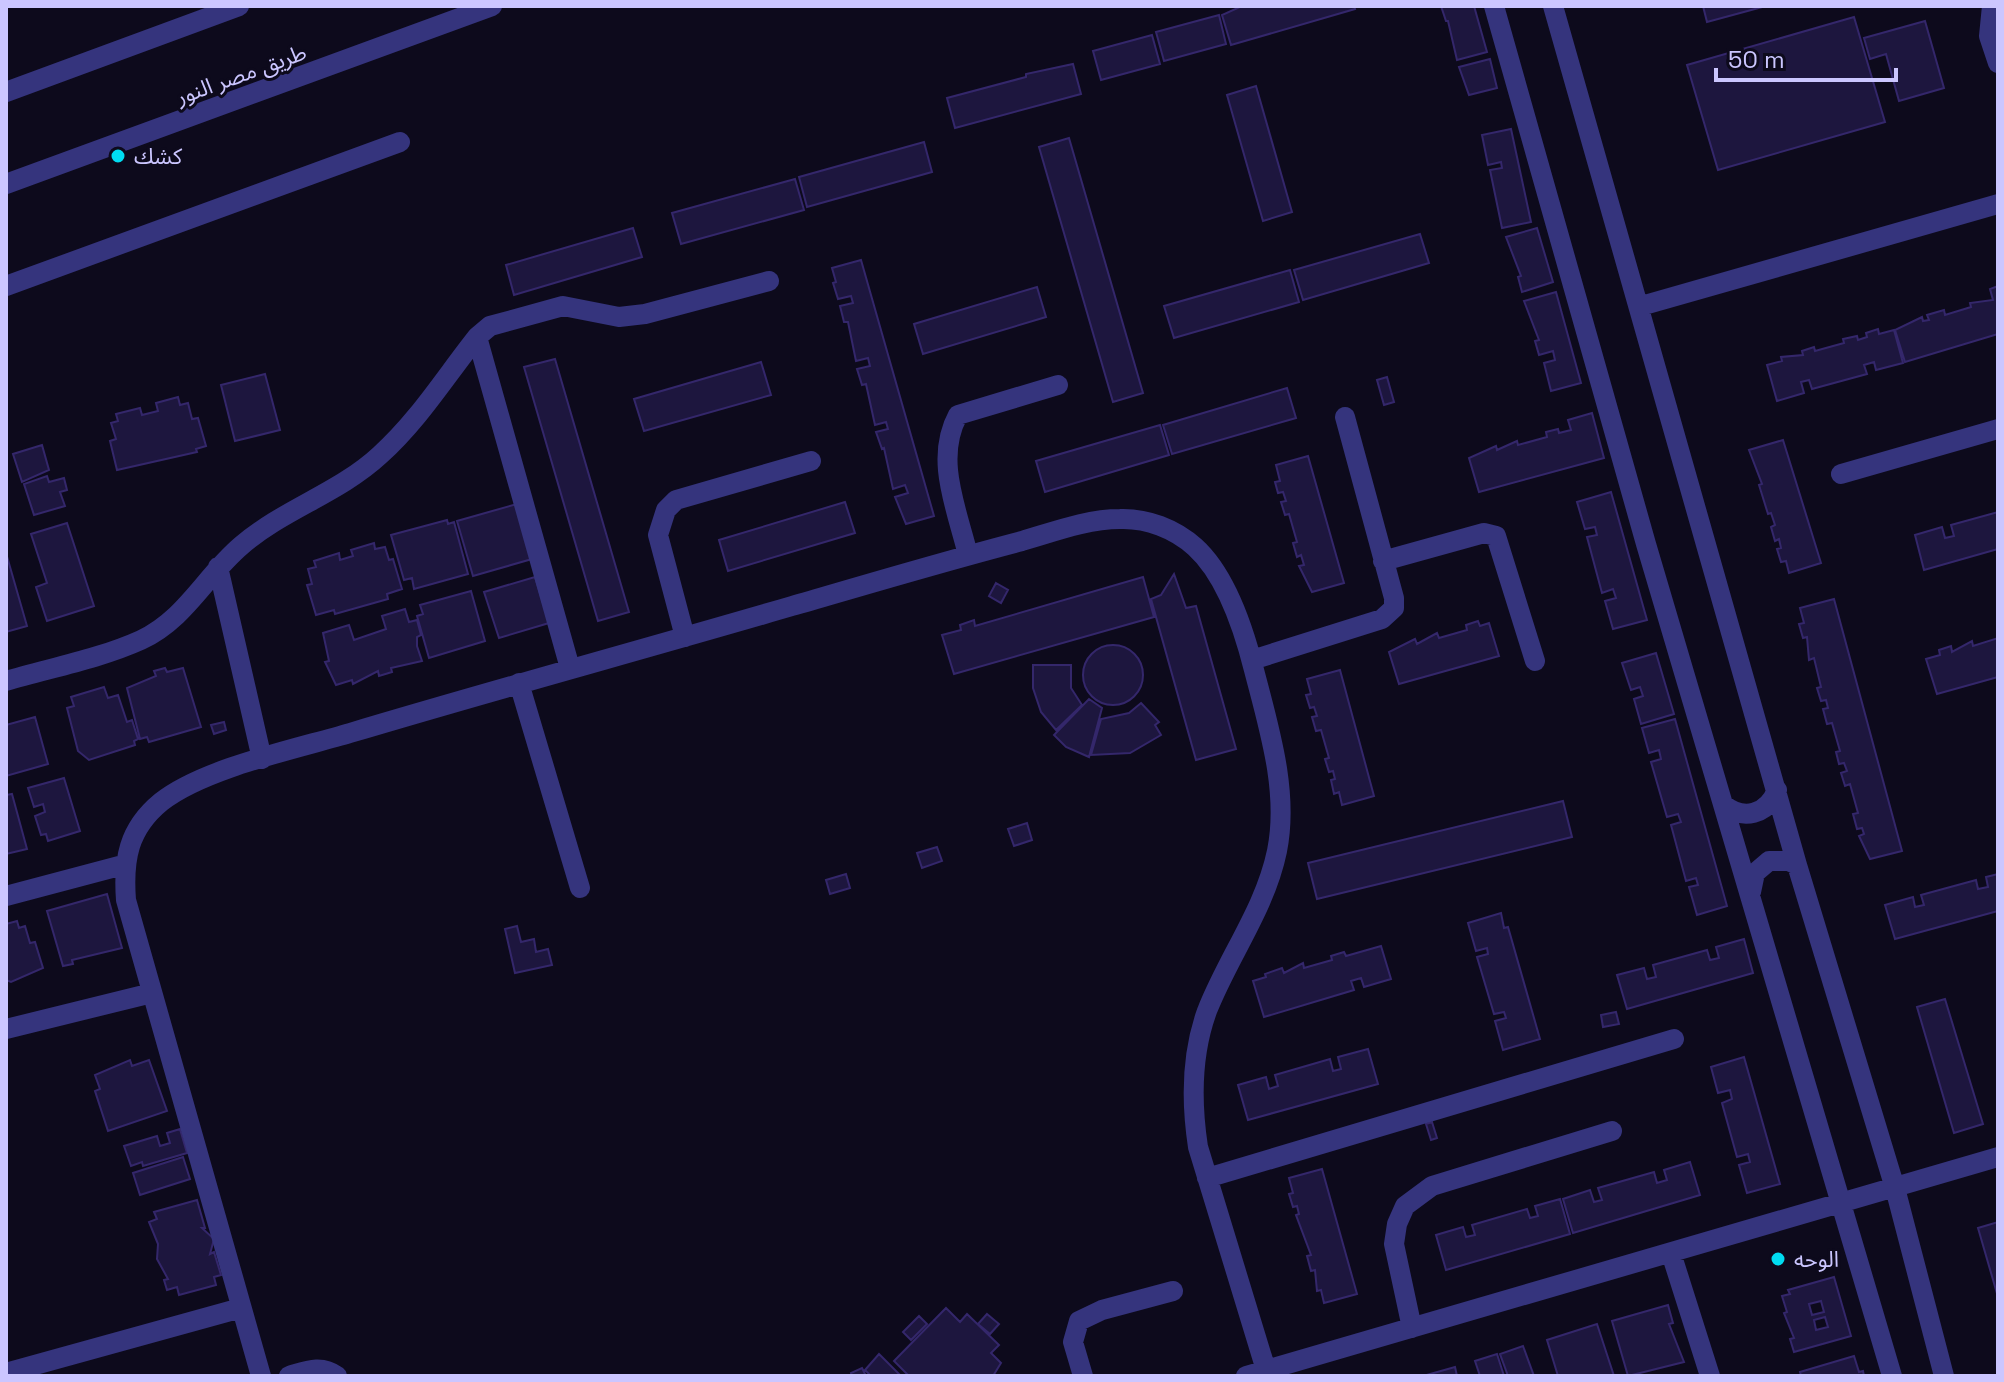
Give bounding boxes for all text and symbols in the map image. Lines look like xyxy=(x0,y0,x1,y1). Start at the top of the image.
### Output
scale bar xyxy=(1716,32,1896,82)
street label: طريق مصر النور xyxy=(171,37,310,111)
text: 50 m xyxy=(1728,44,1785,75)
place label: كشك xyxy=(134,142,183,170)
marker: كشك xyxy=(109,147,127,165)
place label: الوحه xyxy=(1794,1245,1839,1273)
marker: الوحه xyxy=(1769,1250,1787,1268)

